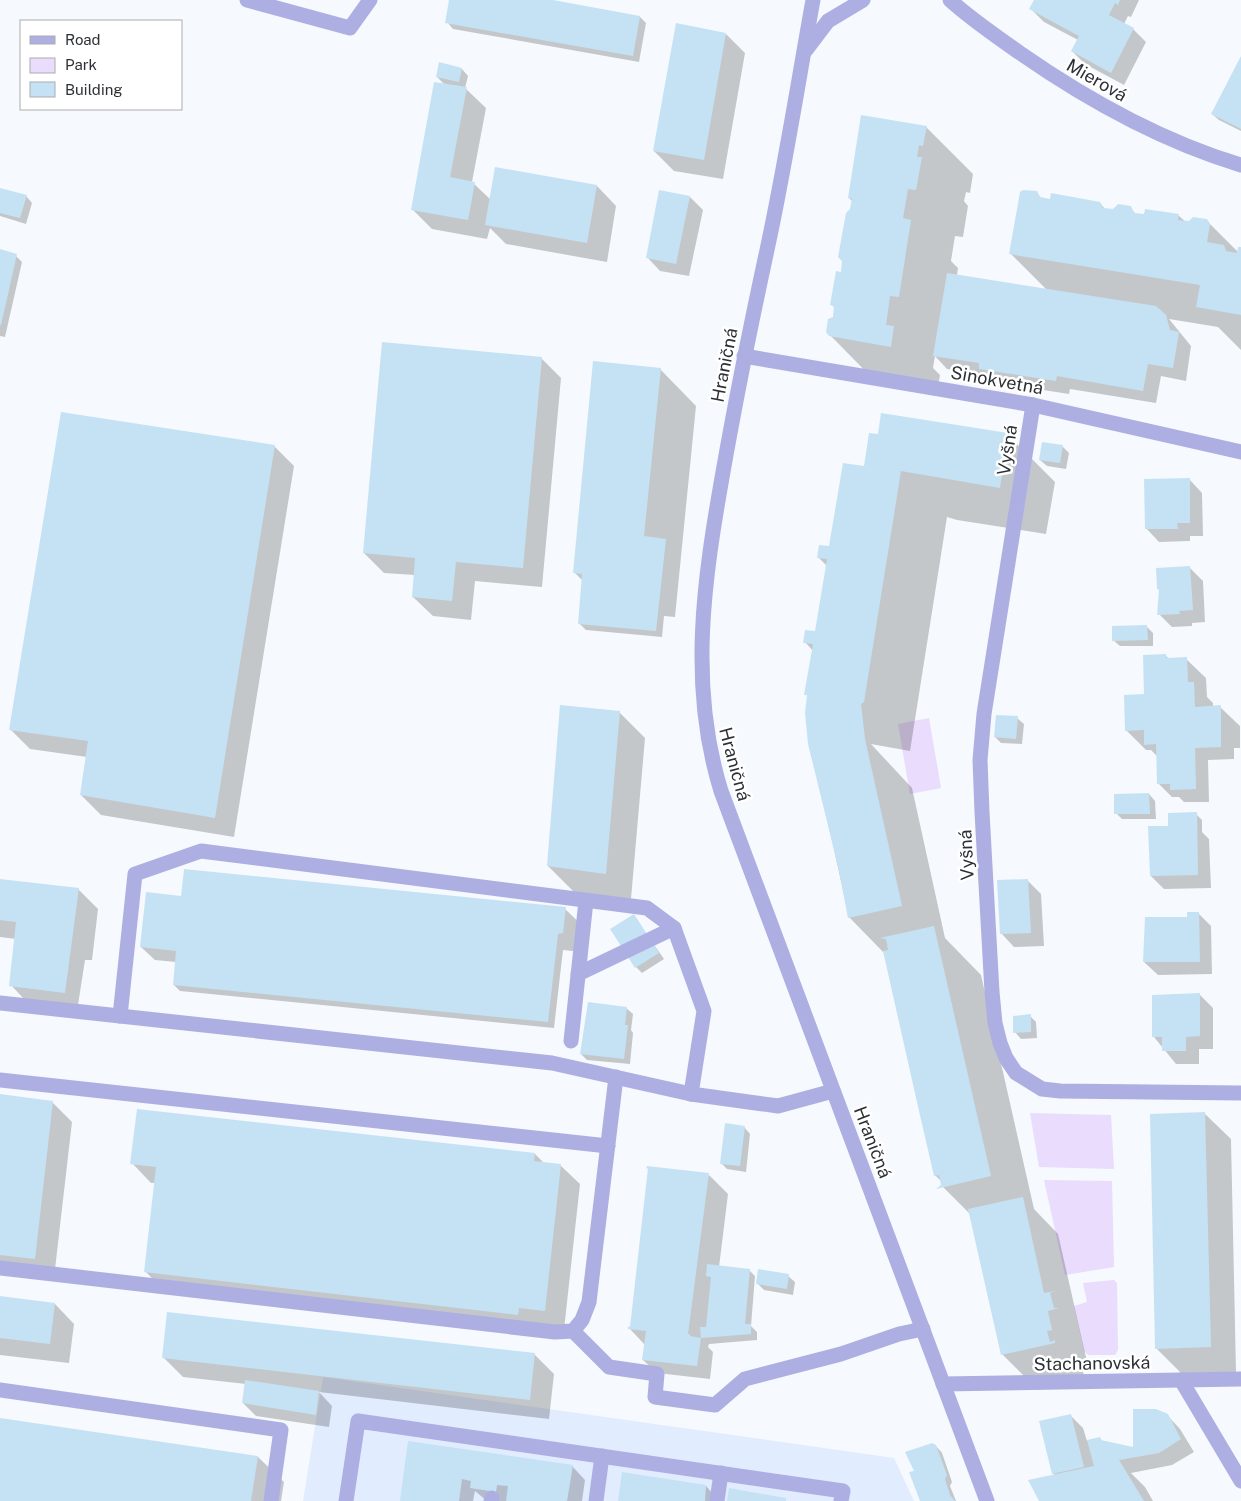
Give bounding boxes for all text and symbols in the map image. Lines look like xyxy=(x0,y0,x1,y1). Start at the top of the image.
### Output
legend xyxy=(20,20,182,110)
text: Road xyxy=(65,31,101,48)
street label: Mierová xyxy=(1063,54,1131,106)
text: Park xyxy=(65,56,97,73)
text: Building xyxy=(65,81,123,98)
street label: Hraničná xyxy=(707,326,741,404)
street label: Sinokvetná xyxy=(949,362,1045,398)
street label: Vyšná xyxy=(993,423,1021,477)
street label: Hraničná xyxy=(715,725,755,803)
street label: Vyšná xyxy=(954,829,978,881)
street label: Hraničná xyxy=(850,1103,896,1181)
street label: Stachanovská xyxy=(1033,1351,1151,1375)

